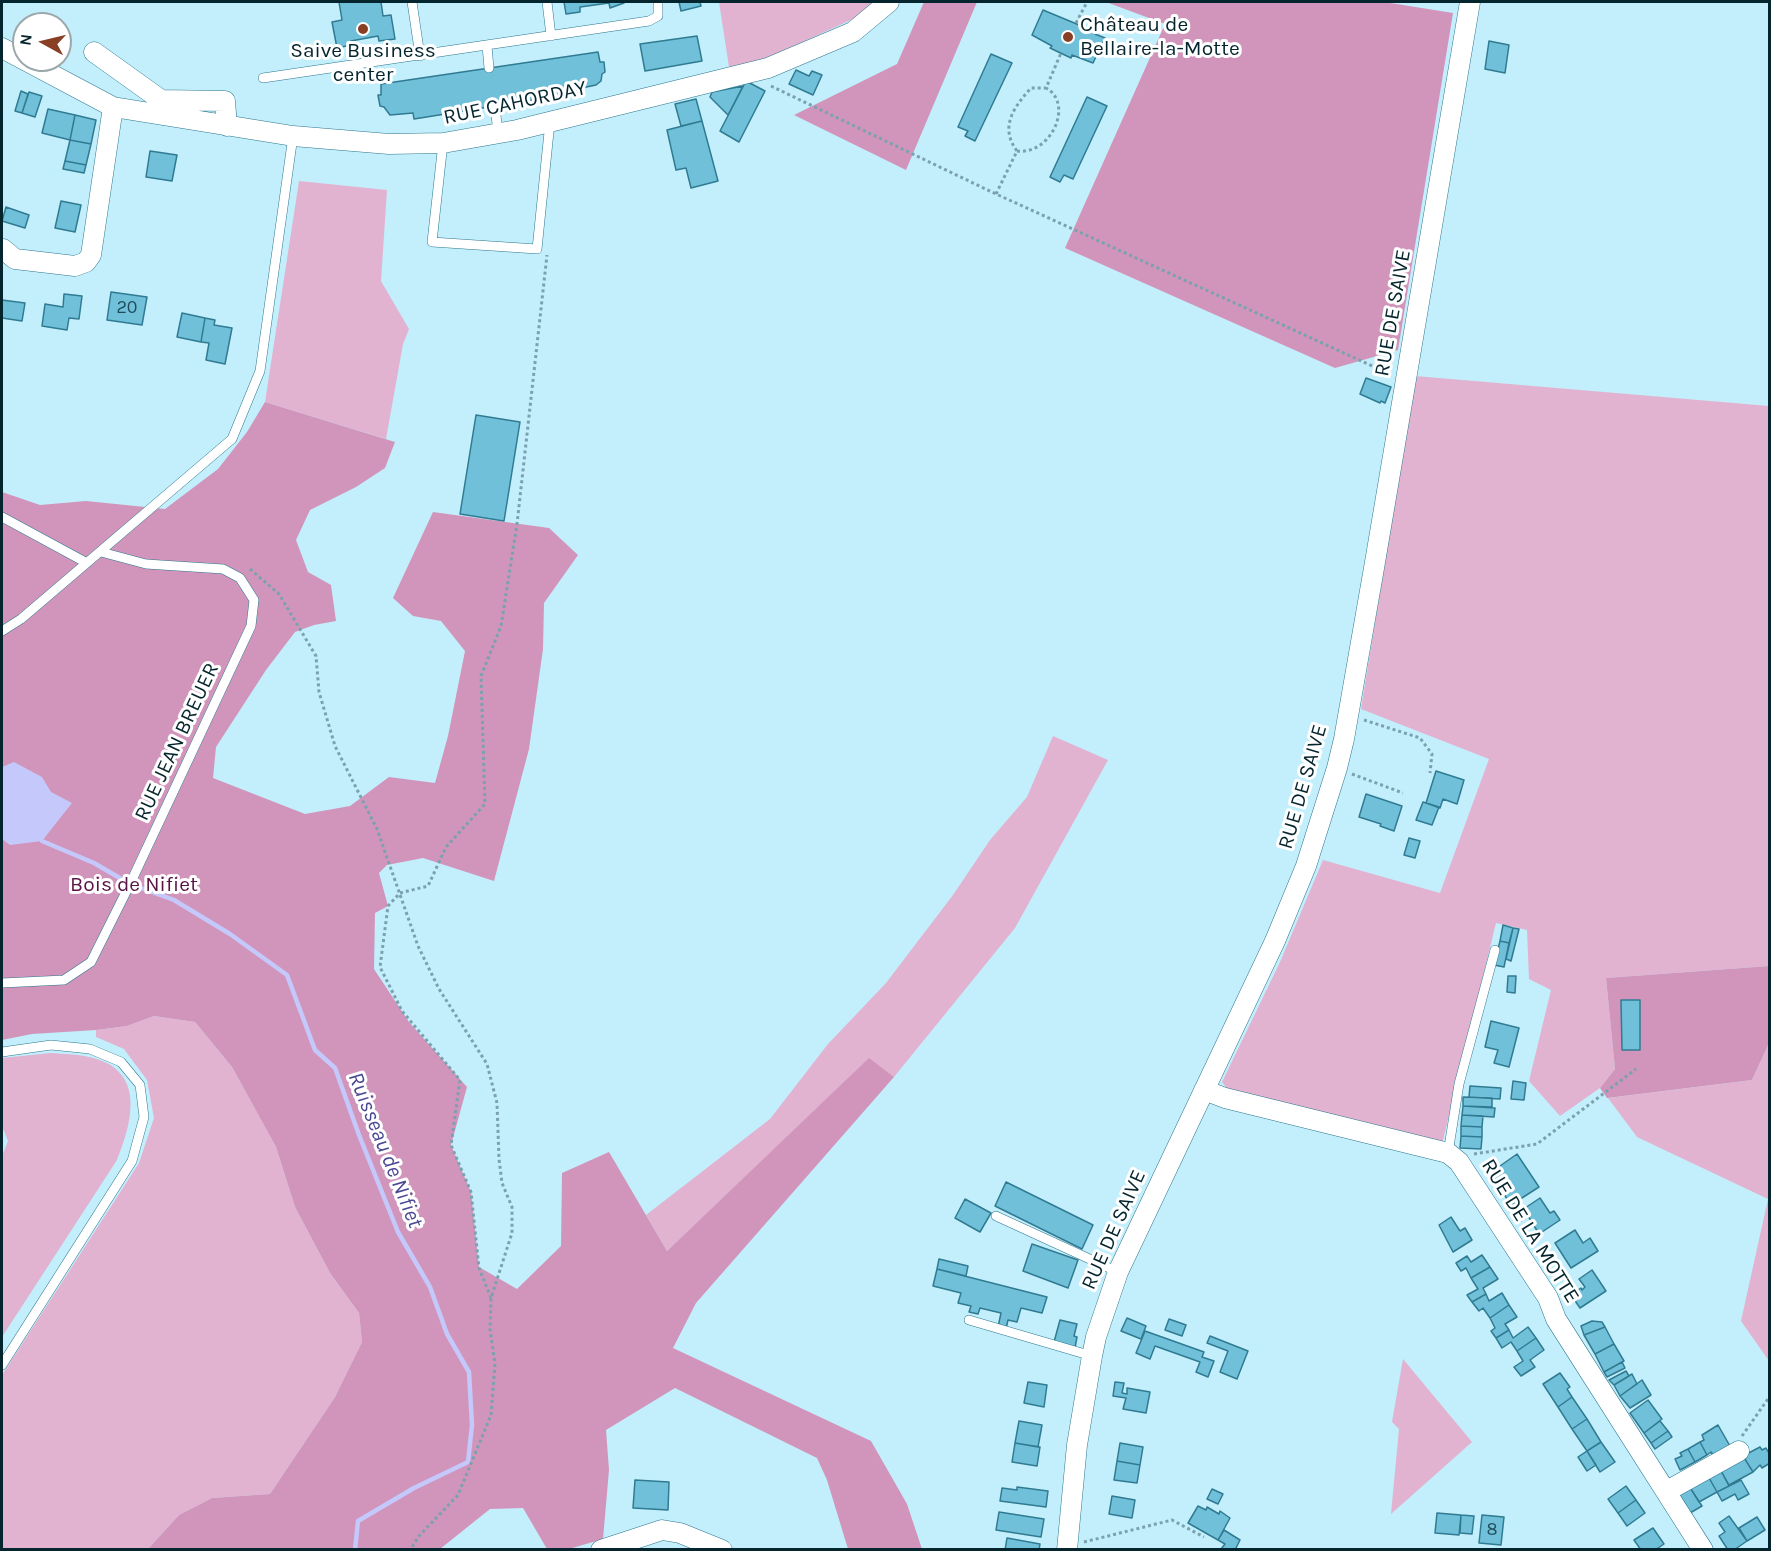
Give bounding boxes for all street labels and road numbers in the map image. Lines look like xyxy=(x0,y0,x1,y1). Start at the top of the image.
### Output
street label: RUE CAHORDAY xyxy=(441,76,589,130)
street label: RUE DE SAIVE xyxy=(1369,248,1417,378)
street label: RUE JEAN BREUER xyxy=(129,659,225,825)
street label: RUE DE SAIVE xyxy=(1273,722,1333,852)
street label: RUE DE LA MOTTE xyxy=(1476,1154,1584,1308)
street label: RUE DE SAIVE xyxy=(1076,1166,1152,1294)

